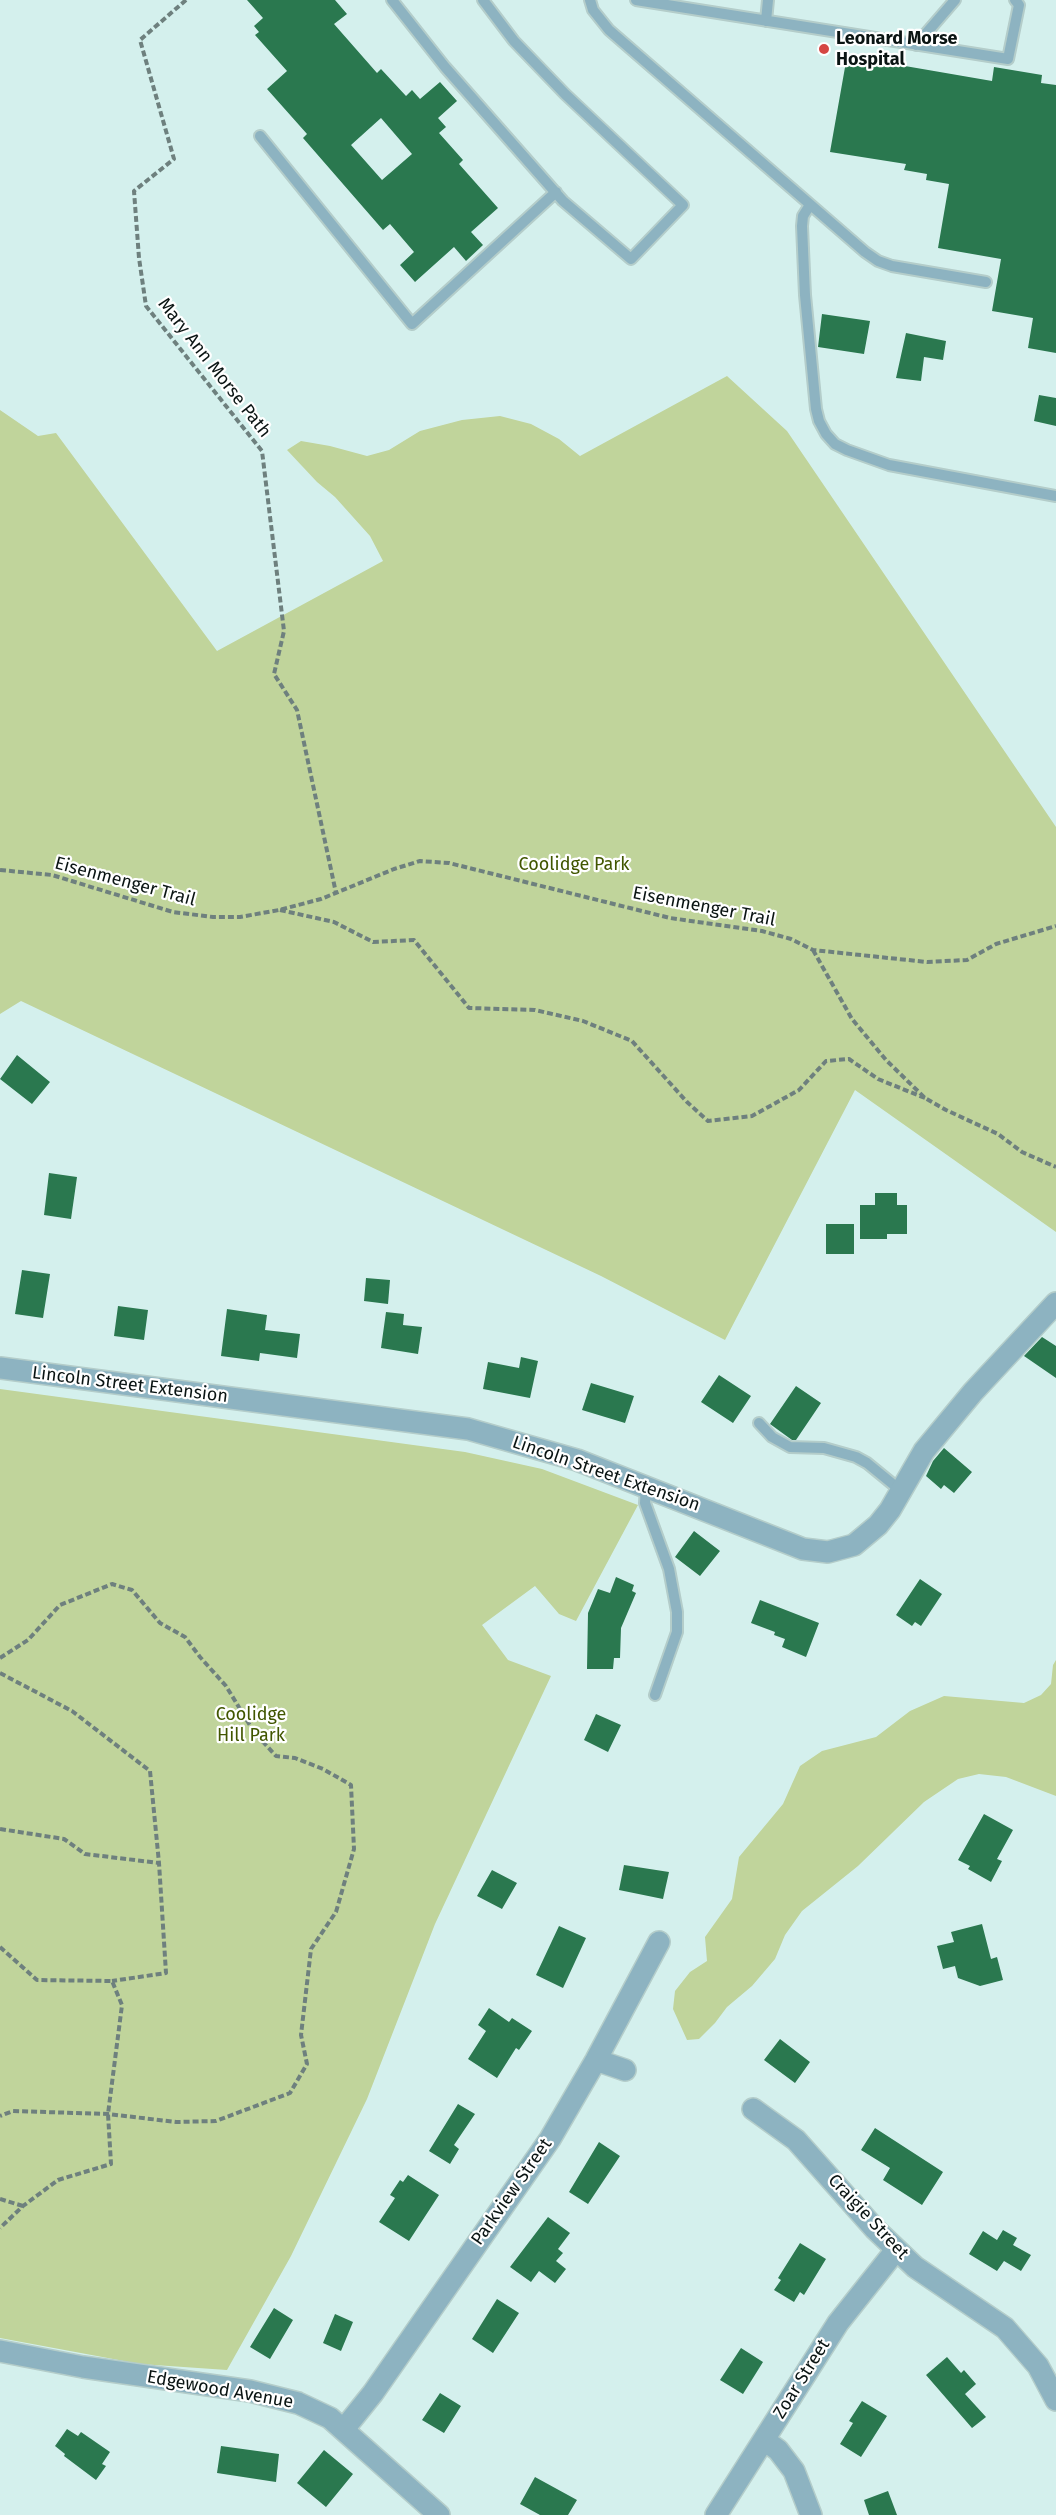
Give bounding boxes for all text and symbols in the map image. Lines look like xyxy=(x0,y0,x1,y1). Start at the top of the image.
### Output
place label: Leonard Morse Hospital xyxy=(836,28,958,70)
marker: Leonard Morse Hospital xyxy=(817,42,831,56)
street label: Mary Ann Morse Path xyxy=(153,294,275,442)
street label: Eisenmenger Trail xyxy=(52,853,198,911)
park label: Coolidge Park xyxy=(519,854,629,876)
street label: Eisenmenger Trail xyxy=(631,883,777,931)
street label: Lincoln Street Extension xyxy=(31,1362,229,1408)
street label: Lincoln Street Extension xyxy=(509,1432,703,1516)
park label: Coolidge Hill Park xyxy=(216,1704,286,1746)
street label: Parkview Street xyxy=(467,2134,557,2250)
street label: Craigie Street xyxy=(823,2170,913,2264)
street label: Zoar Street xyxy=(769,2335,835,2423)
street label: Edgewood Avenue xyxy=(145,2367,295,2413)

